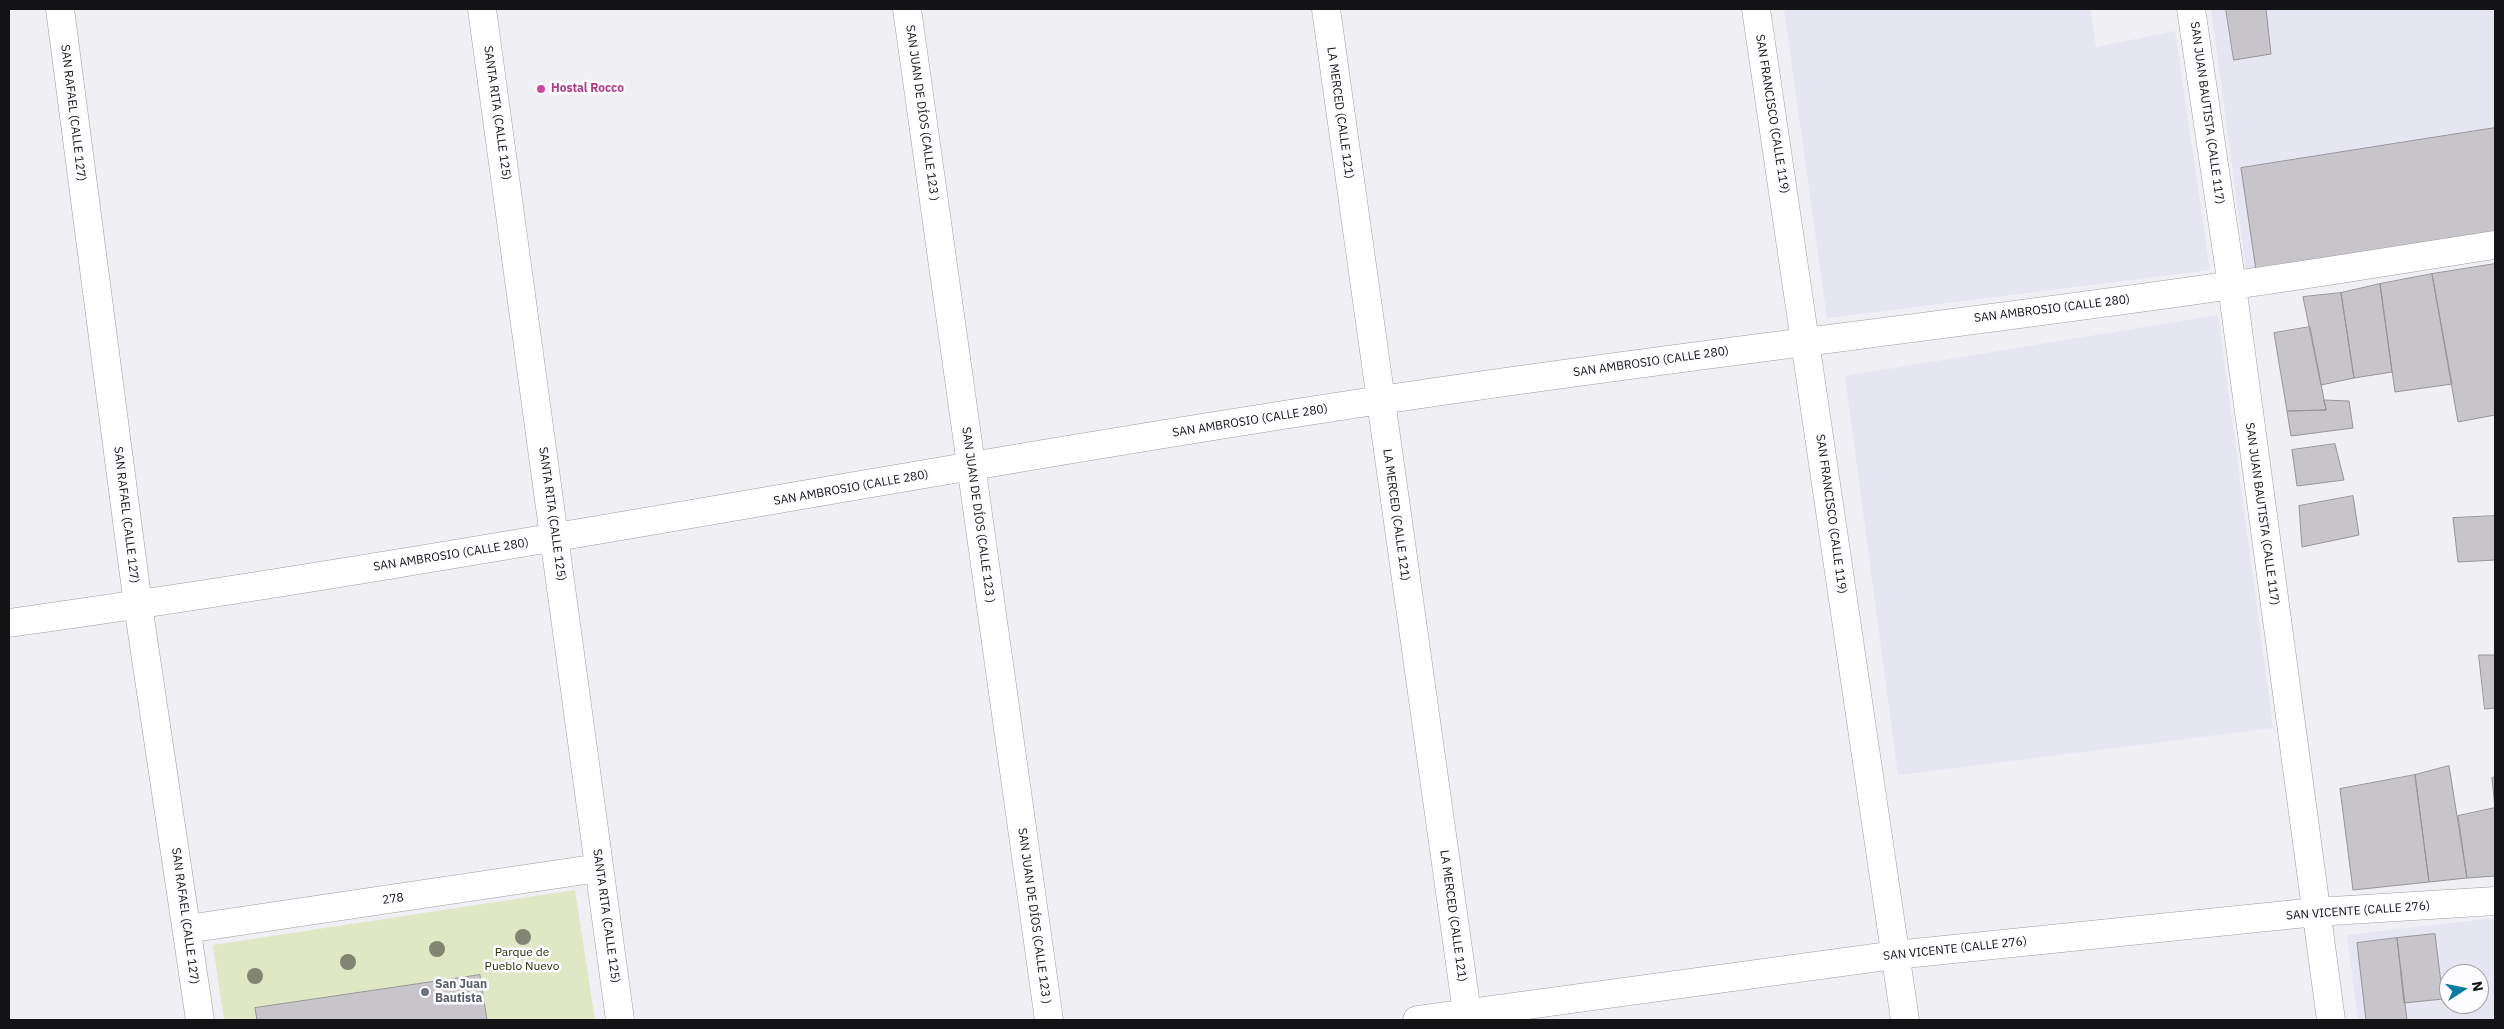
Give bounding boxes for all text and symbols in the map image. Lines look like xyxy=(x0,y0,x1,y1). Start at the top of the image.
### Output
street label: SAN JUAN BAUTISTA (CALLE 117) xyxy=(2187,21,2227,205)
street label: SAN JUAN DE DÍOS (CALLE 123 ) xyxy=(903,24,941,202)
street label: SAN FRANCISCO (CALLE 119) xyxy=(1752,33,1792,195)
street label: SAN RAFAEL (CALLE 127) xyxy=(57,44,89,182)
street label: SANTA RITA (CALLE 125) xyxy=(480,45,514,181)
street label: LA MERCED (CALLE 121) xyxy=(1324,46,1356,180)
place label: Hostal Rocco xyxy=(551,82,624,96)
marker: Hostal Rocco xyxy=(535,83,547,95)
street label: SAN AMBROSIO (CALLE 280) xyxy=(1973,292,2131,326)
street label: SAN AMBROSIO (CALLE 280) xyxy=(1572,344,1730,380)
street label: SAN AMBROSIO (CALLE 280) xyxy=(1171,402,1329,440)
street label: SAN JUAN BAUTISTA (CALLE 117) xyxy=(2242,422,2282,606)
street label: SAN JUAN DE DÍOS (CALLE 123 ) xyxy=(959,426,997,604)
street label: SAN FRANCISCO (CALLE 119) xyxy=(1813,433,1849,595)
street label: SAN RAFAEL (CALLE 127) xyxy=(110,446,142,584)
street label: SANTA RITA (CALLE 125) xyxy=(535,446,569,582)
street label: LA MERCED (CALLE 121) xyxy=(1380,448,1412,582)
street label: SAN AMBROSIO (CALLE 280) xyxy=(772,467,930,509)
street label: SAN AMBROSIO (CALLE 280) xyxy=(372,536,530,574)
street label: SAN JUAN DE DÍOS (CALLE 123 ) xyxy=(1015,827,1053,1005)
street label: SAN RAFAEL (CALLE 127) xyxy=(168,847,202,985)
street label: SANTA RITA (CALLE 125) xyxy=(589,848,623,984)
street label: LA MERCED (CALLE 121) xyxy=(1437,849,1469,983)
street label: 278 xyxy=(381,890,405,908)
street label: SAN VICENTE (CALLE 276) xyxy=(2285,899,2431,923)
street label: SAN VICENTE (CALLE 276) xyxy=(1882,934,2028,964)
park label: Parque de Pueblo Nuevo xyxy=(485,946,559,974)
north arrow xyxy=(2439,964,2489,1014)
place label: San Juan Bautista xyxy=(435,978,487,1006)
text: N xyxy=(2468,980,2488,993)
marker: San Juan Bautista xyxy=(419,986,431,998)

